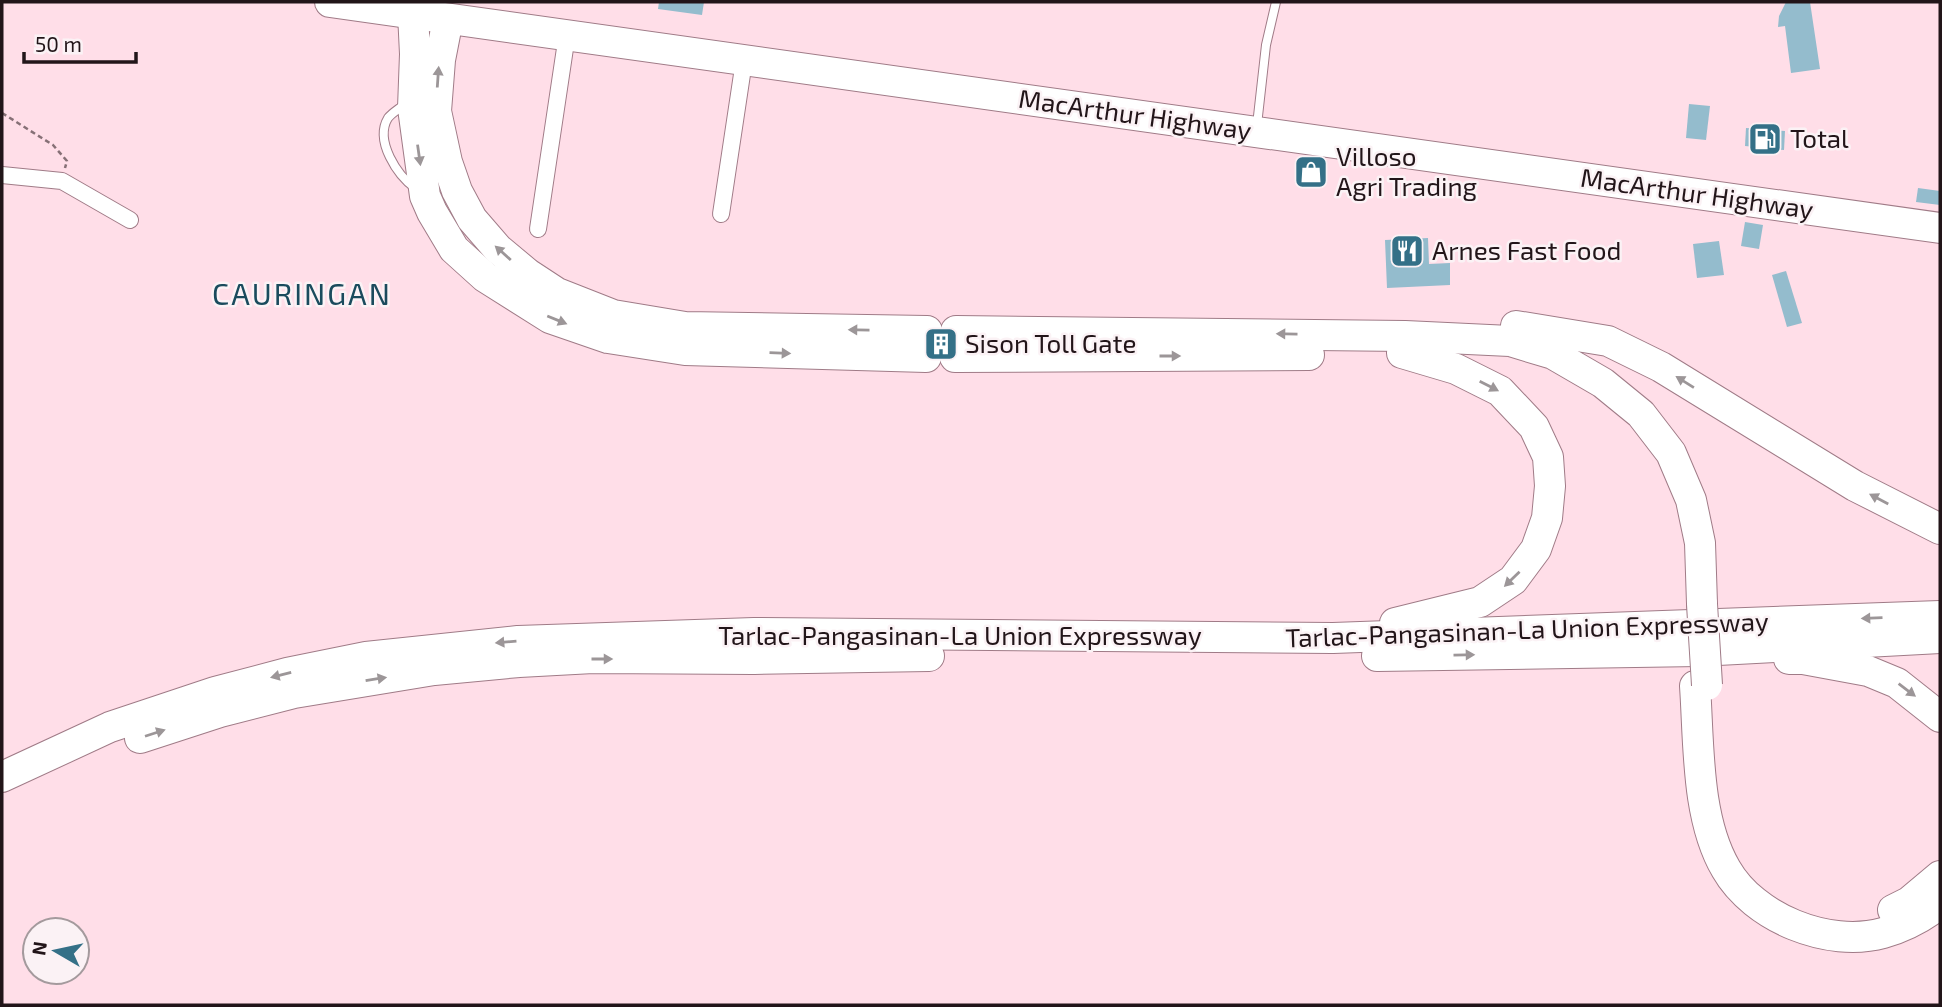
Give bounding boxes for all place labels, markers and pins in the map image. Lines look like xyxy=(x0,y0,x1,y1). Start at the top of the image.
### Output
fuel station icon: Total xyxy=(1746,120,1784,158)
place label: Total xyxy=(1790,122,1849,153)
place label: Villoso Agri Trading xyxy=(1336,140,1477,201)
shop icon: Villoso Agri Trading xyxy=(1292,153,1330,191)
restaurant icon: Arnes Fast Food xyxy=(1388,232,1426,270)
place label: Arnes Fast Food xyxy=(1432,234,1621,265)
building icon: Sison Toll Gate xyxy=(922,325,960,363)
place label: Sison Toll Gate xyxy=(965,327,1136,358)

